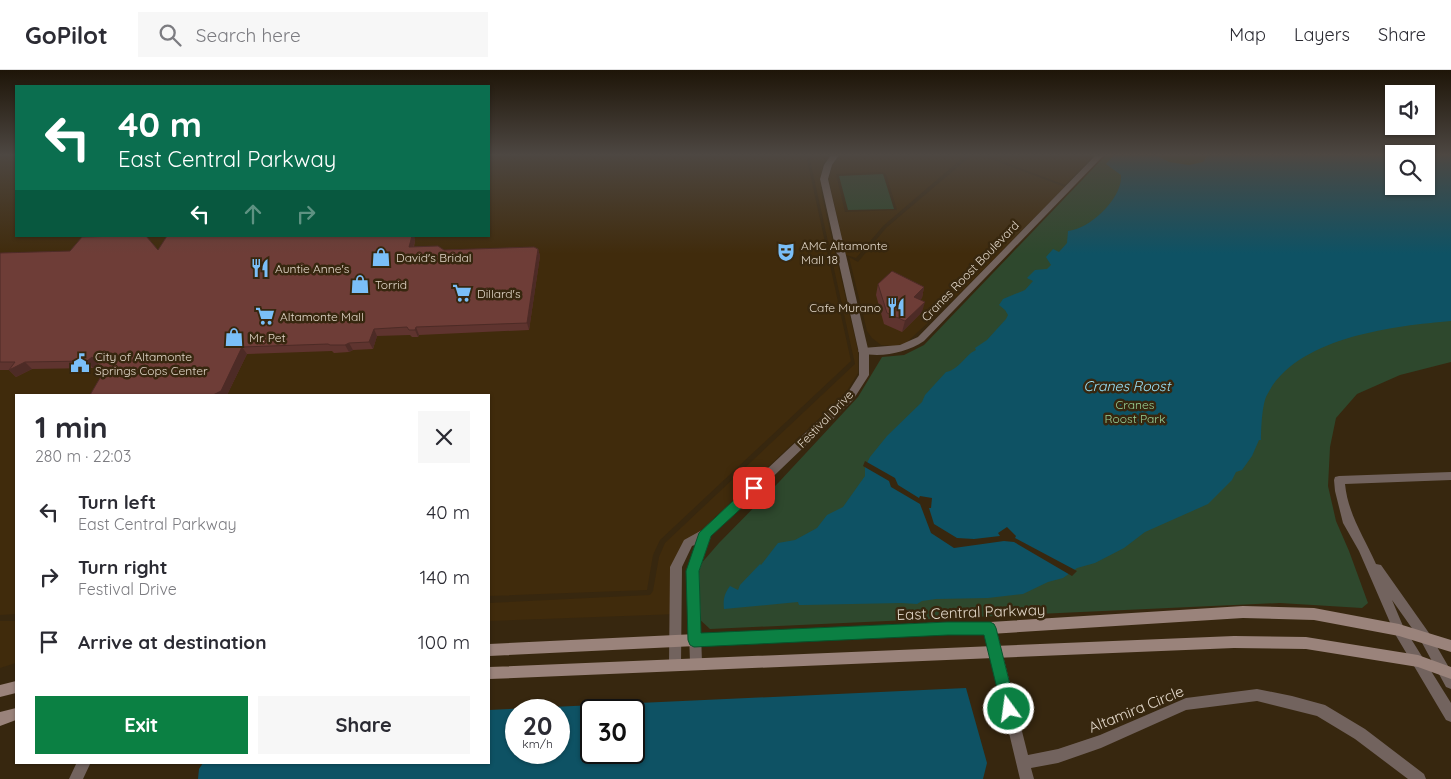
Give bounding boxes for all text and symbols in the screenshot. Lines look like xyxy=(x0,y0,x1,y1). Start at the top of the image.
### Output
search box xyxy=(138,12,488,57)
text: GoPilot xyxy=(25,20,108,50)
icon: search xyxy=(156,21,184,49)
text: Search here xyxy=(196,23,301,47)
text: Map xyxy=(1229,23,1266,46)
text: Layers xyxy=(1294,23,1350,46)
text: Share xyxy=(1378,23,1426,46)
map controls xyxy=(1385,85,1435,195)
button: sound xyxy=(1385,85,1435,135)
text: 40 m xyxy=(118,102,202,146)
icon: left xyxy=(35,105,100,170)
text: East Central Parkway xyxy=(118,145,336,173)
button: search xyxy=(1385,145,1435,195)
icon: left xyxy=(186,200,214,228)
icon: ahead xyxy=(239,200,267,228)
icon: right xyxy=(292,200,320,228)
street label: Cranes Roost Boulevard xyxy=(918,218,1022,324)
place label: AMC Altamonte Mall 18 xyxy=(801,238,888,267)
theatre icon: AMC Altamonte Mall 18 xyxy=(775,241,797,263)
shop icon: David's Bridal xyxy=(370,246,392,268)
place label: David's Bridal xyxy=(396,250,471,265)
restaurant icon: Auntie Anne's xyxy=(249,257,271,279)
place label: Auntie Anne's xyxy=(275,261,350,276)
shop icon: Torrid xyxy=(349,273,371,295)
place label: Torrid xyxy=(375,277,407,292)
supermarket icon: Dillard's xyxy=(451,282,473,304)
place label: Dillard's xyxy=(477,286,521,301)
restaurant icon: Cafe Murano xyxy=(885,296,907,318)
place label: Cafe Murano xyxy=(809,300,881,315)
supermarket icon: Altamonte Mall xyxy=(254,305,276,327)
place label: Altamonte Mall xyxy=(280,309,364,324)
shop icon: Mr. Pet xyxy=(223,326,245,348)
place label: Mr. Pet xyxy=(249,330,286,345)
place label: City of Altamonte Springs Cops Center xyxy=(95,349,208,378)
public building icon: City of Altamonte Springs Cops Center xyxy=(69,352,91,374)
water label: Cranes Roost xyxy=(1084,377,1173,395)
street label: Festival Drive xyxy=(794,387,856,451)
park label: Cranes Roost Park xyxy=(1105,397,1165,426)
text: 1 min xyxy=(35,408,108,446)
button: close xyxy=(418,411,470,463)
text: 280 m · 22:03 xyxy=(35,446,131,466)
pin xyxy=(733,467,775,509)
icon: arrive xyxy=(740,474,768,502)
text: Turn left xyxy=(78,490,156,514)
icon: left xyxy=(35,498,63,526)
text: 40 m xyxy=(426,500,470,524)
text: East Central Parkway xyxy=(78,514,237,534)
text: Turn right xyxy=(78,555,167,579)
icon: right xyxy=(35,563,63,591)
text: 140 m xyxy=(419,565,470,589)
text: Festival Drive xyxy=(78,579,177,599)
street label: East Central Parkway xyxy=(896,600,1046,624)
icon: arrive xyxy=(35,628,63,656)
text: Arrive at destination xyxy=(78,630,267,654)
text: 100 m xyxy=(418,630,470,654)
street label: Altamira Circle xyxy=(1086,681,1186,737)
position arrow xyxy=(982,682,1034,734)
button: Exit xyxy=(35,696,248,754)
button: Share xyxy=(258,696,470,754)
speed limit sign: 30 xyxy=(580,699,645,764)
text: 20 xyxy=(523,710,552,741)
text: km/h xyxy=(522,736,553,751)

